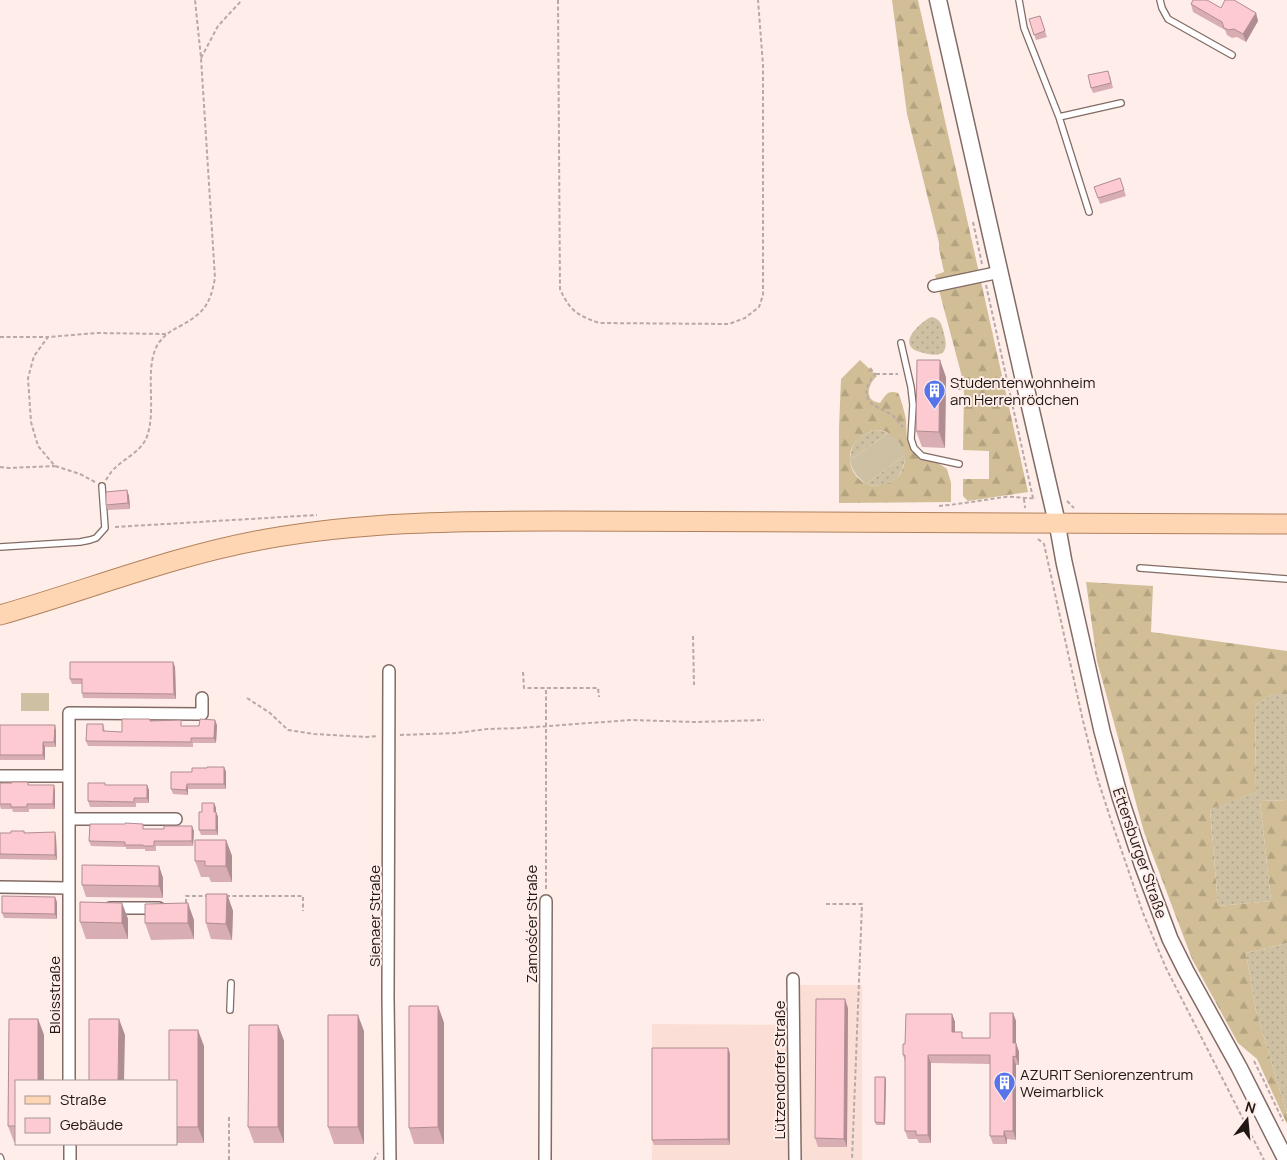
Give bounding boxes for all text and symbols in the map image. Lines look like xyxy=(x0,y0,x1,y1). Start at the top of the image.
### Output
place label: Studentenwohnheim am Herrenrödchen xyxy=(950,372,1095,410)
building icon: Studentenwohnheim am Herrenrödchen xyxy=(922,379,946,410)
street label: Ettersburger Straße xyxy=(1108,785,1172,921)
street label: Zamośćer Straße xyxy=(521,864,542,983)
street label: Sienaer Straße xyxy=(364,865,385,967)
street label: Bloisstraße xyxy=(44,956,65,1034)
street label: Lützendorfer Straße xyxy=(769,1000,790,1140)
place label: AZURIT Seniorenzentrum Weimarblick xyxy=(1020,1064,1193,1102)
building icon: AZURIT Seniorenzentrum Weimarblick xyxy=(992,1071,1016,1102)
legend xyxy=(15,1080,178,1145)
text: Straße xyxy=(60,1089,107,1110)
north arrow xyxy=(1222,1095,1272,1145)
text: N xyxy=(1243,1097,1258,1118)
text: Gebäude xyxy=(60,1114,123,1135)

